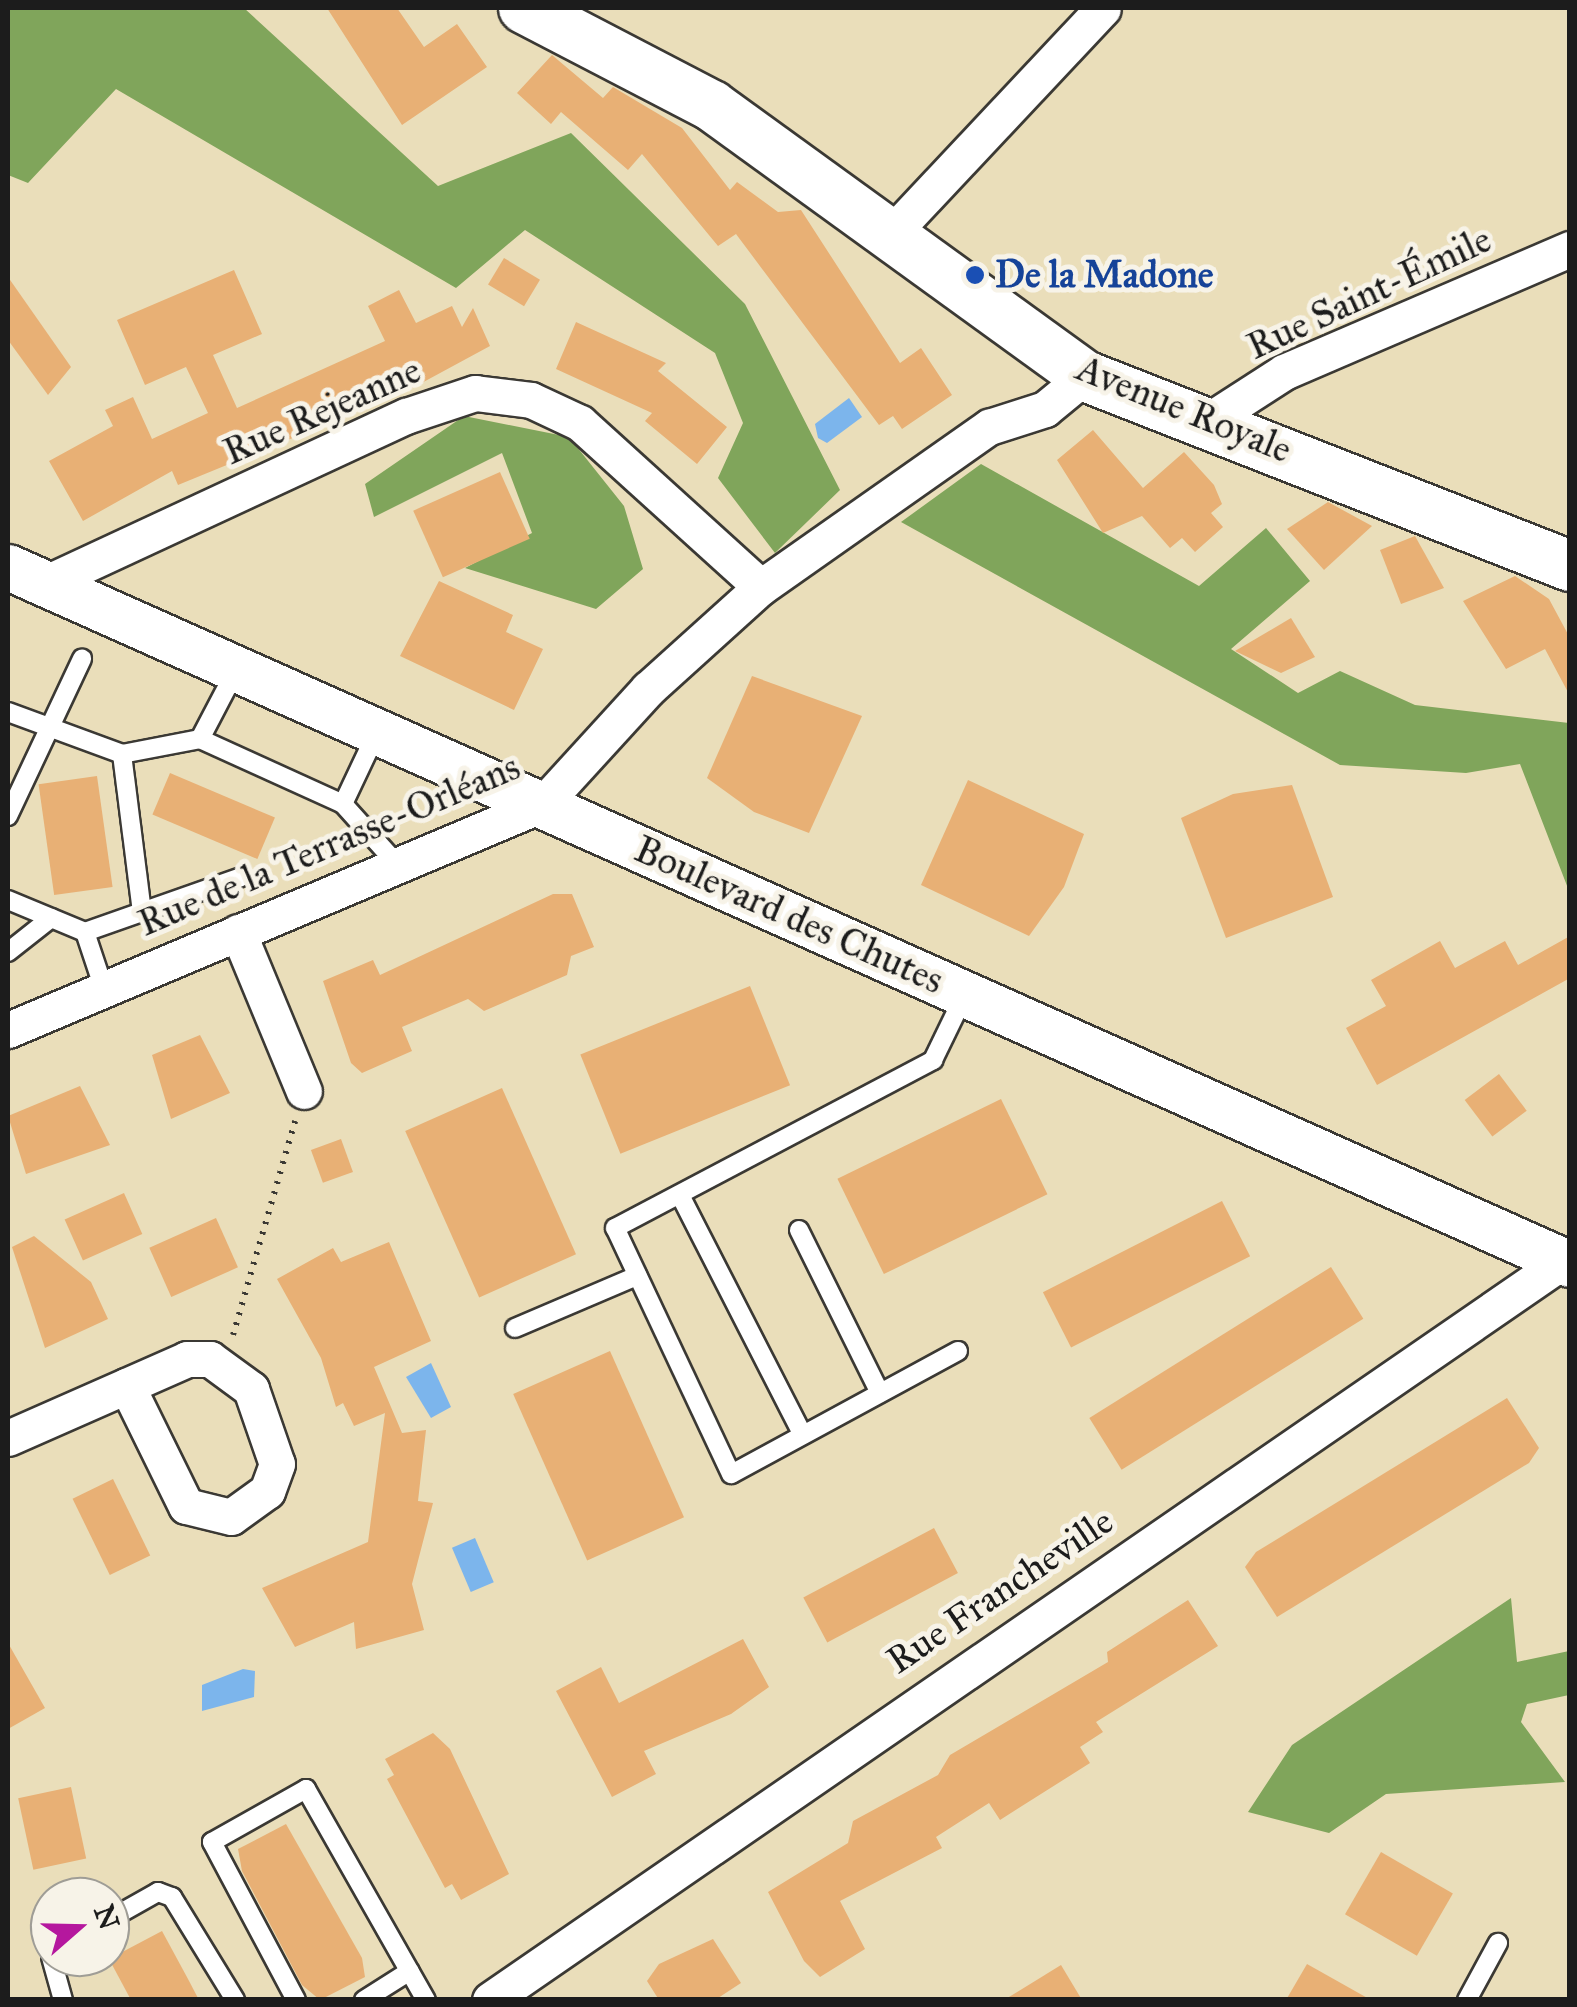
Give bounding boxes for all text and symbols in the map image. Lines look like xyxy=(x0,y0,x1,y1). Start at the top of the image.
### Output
street label: Rue Saint-Émile xyxy=(1240,217,1498,369)
place label: De la Madone xyxy=(995,252,1214,298)
marker: De la Madone xyxy=(964,264,986,286)
street label: Avenue Royale xyxy=(1070,345,1298,473)
street label: Rue Rejeanne xyxy=(216,347,428,475)
street label: Rue de la Terrasse-Orléans xyxy=(131,744,527,946)
street label: Boulevard des Chutes xyxy=(627,826,951,1004)
street label: Rue Francheville xyxy=(878,1498,1122,1684)
north arrow xyxy=(30,1877,130,1977)
text: N xyxy=(86,1900,127,1934)

